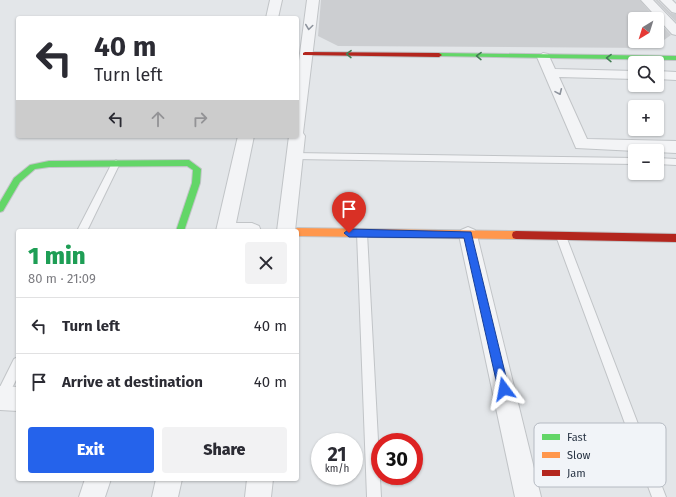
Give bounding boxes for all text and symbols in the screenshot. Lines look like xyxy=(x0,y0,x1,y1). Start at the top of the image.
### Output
north arrow xyxy=(628,12,664,48)
map controls xyxy=(628,12,664,180)
one-way arrow xyxy=(305,24,314,30)
text: 40 m xyxy=(94,30,157,63)
icon: left xyxy=(28,32,80,84)
one-way arrow xyxy=(346,50,352,58)
one-way arrow xyxy=(476,52,482,60)
one-way arrow xyxy=(606,54,612,62)
button: search xyxy=(628,56,664,92)
text: Turn left xyxy=(94,64,163,86)
one-way arrow xyxy=(554,88,562,96)
button: + xyxy=(628,100,664,136)
icon: left xyxy=(105,108,127,130)
icon: ahead xyxy=(147,108,169,130)
icon: right xyxy=(189,108,211,130)
button: − xyxy=(628,144,664,180)
pin xyxy=(332,192,366,233)
icon: arrive xyxy=(338,198,360,220)
text: 1 min xyxy=(28,242,86,270)
button: close xyxy=(245,242,287,284)
text: 80 m · 21:09 xyxy=(28,271,96,286)
icon: left xyxy=(28,315,50,337)
text: Turn left xyxy=(62,317,120,335)
text: 40 m xyxy=(254,317,287,335)
position arrow xyxy=(483,368,525,410)
icon: arrive xyxy=(28,371,50,393)
text: Arrive at destination xyxy=(62,373,203,391)
text: 40 m xyxy=(254,373,287,391)
legend xyxy=(534,423,666,487)
button: Exit xyxy=(28,427,154,473)
button: Share xyxy=(162,427,287,473)
text: Fast xyxy=(567,431,587,444)
speed limit sign: 30 xyxy=(371,433,423,485)
text: 21 xyxy=(327,442,347,466)
text: Slow xyxy=(567,449,591,462)
text: km/h xyxy=(325,463,349,475)
text: Jam xyxy=(567,467,586,480)

